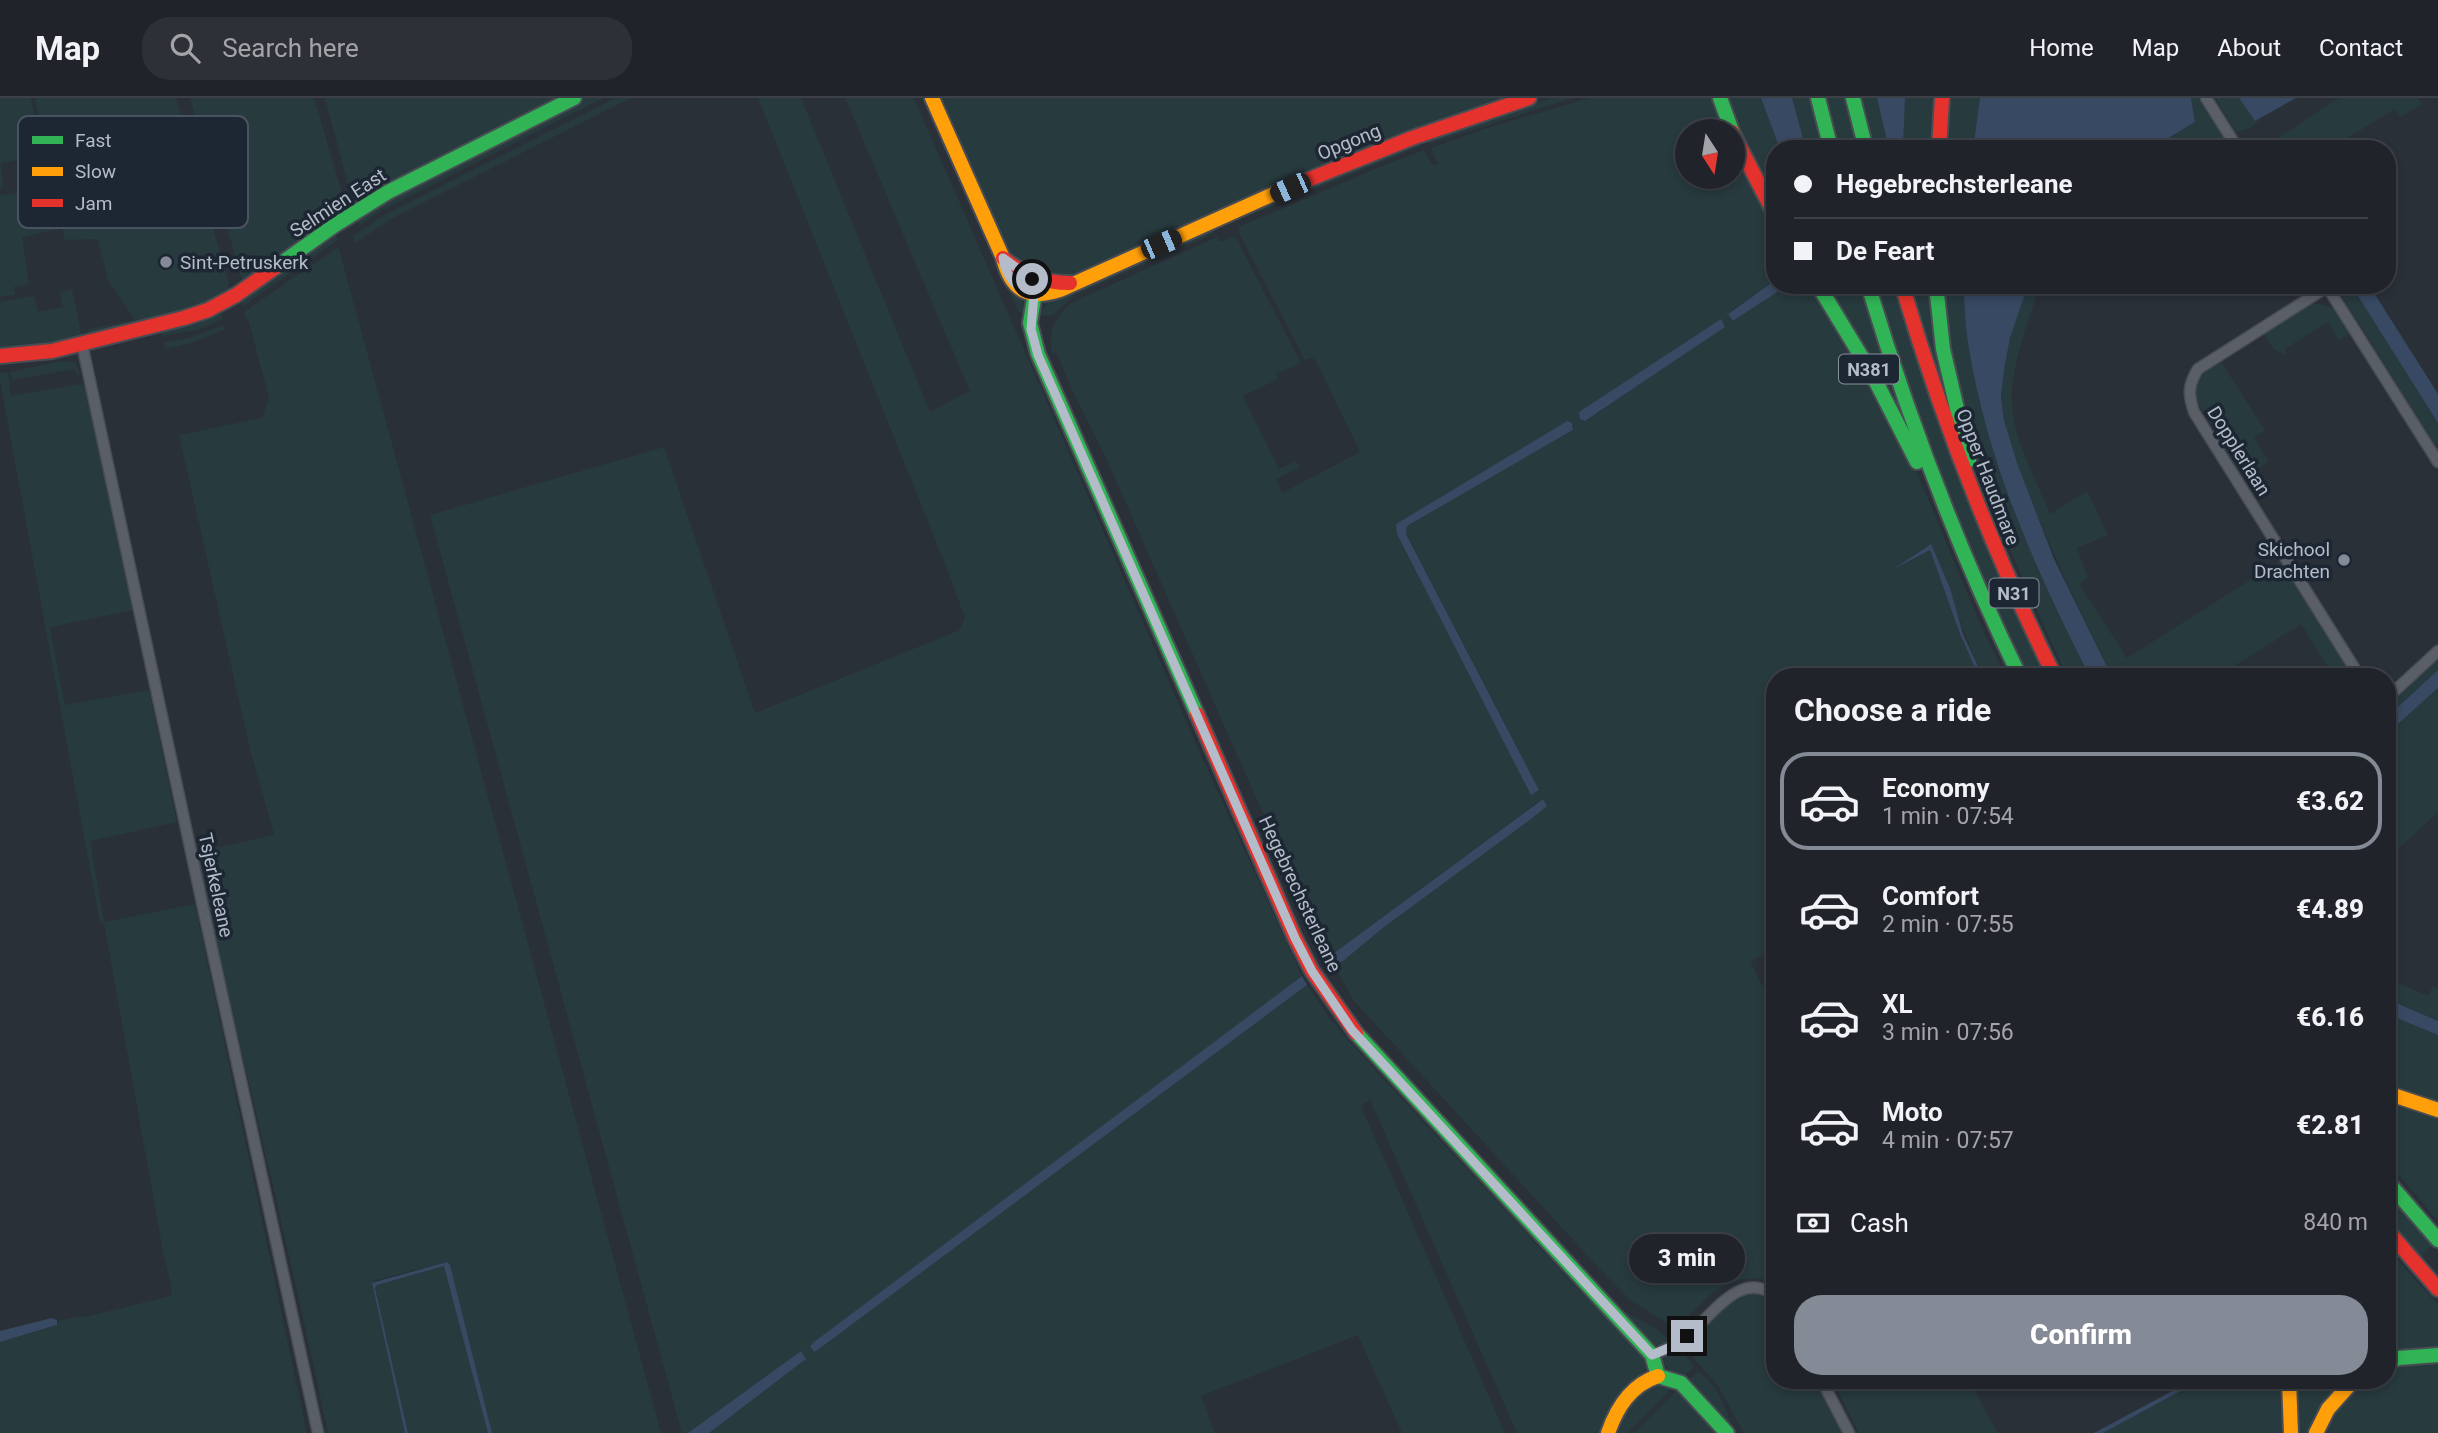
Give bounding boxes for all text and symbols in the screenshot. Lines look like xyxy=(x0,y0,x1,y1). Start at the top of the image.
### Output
search box xyxy=(142,17,632,80)
text: Map xyxy=(35,29,100,68)
icon: search xyxy=(166,29,204,67)
text: Search here xyxy=(222,33,359,63)
text: Home xyxy=(2029,34,2094,62)
text: Map xyxy=(2132,34,2179,62)
text: About xyxy=(2217,34,2281,62)
text: Contact xyxy=(2319,34,2403,62)
legend xyxy=(18,116,248,228)
street label: Opgong xyxy=(1314,119,1384,165)
north arrow xyxy=(1675,119,1745,189)
map controls xyxy=(1675,119,1745,189)
text: Fast xyxy=(75,129,112,152)
text: Slow xyxy=(75,160,116,183)
street label: Selmien East xyxy=(286,163,390,243)
text: Hegebrechsterleane xyxy=(1836,169,2073,199)
car xyxy=(1267,170,1314,206)
text: Jam xyxy=(75,192,112,215)
car xyxy=(1138,226,1185,262)
text: De Feart xyxy=(1836,236,1934,266)
place label: Sint-Petruskerk xyxy=(180,251,309,274)
marker: Sint-Petruskerk xyxy=(158,254,174,270)
route start xyxy=(1016,263,1048,295)
road number: N381 xyxy=(1839,354,1899,384)
street label: Dopplerlaan xyxy=(2202,402,2276,500)
street label: Opper Haudmare xyxy=(1951,406,2025,548)
place label: Skichool Drachten xyxy=(2254,538,2330,583)
marker: Skichool Drachten xyxy=(2336,552,2352,568)
road number: N31 xyxy=(1990,578,2038,607)
text: Choose a ride xyxy=(1794,691,1991,729)
icon: car xyxy=(1798,770,1861,833)
text: Economy xyxy=(1882,773,1989,803)
text: €3.62 xyxy=(2296,786,2364,816)
text: 1 min · 07:54 xyxy=(1882,803,2014,830)
street label: Hegebrechsterleane xyxy=(1254,812,1346,976)
street label: Tsjerkeleane xyxy=(194,831,238,939)
icon: car xyxy=(1798,878,1861,941)
text: Comfort xyxy=(1882,881,1979,911)
text: €4.89 xyxy=(2296,894,2364,924)
text: 2 min · 07:55 xyxy=(1882,911,2014,938)
icon: car xyxy=(1798,986,1861,1049)
text: XL xyxy=(1882,989,1913,1019)
text: €6.16 xyxy=(2296,1002,2364,1032)
text: 3 min · 07:56 xyxy=(1882,1019,2014,1046)
icon: car xyxy=(1798,1094,1861,1157)
text: Moto xyxy=(1882,1097,1943,1127)
text: €2.81 xyxy=(2296,1110,2364,1140)
text: 4 min · 07:57 xyxy=(1882,1127,2014,1154)
icon: cash xyxy=(1794,1204,1832,1242)
text: Cash xyxy=(1850,1208,1909,1238)
text: 840 m xyxy=(2303,1209,2368,1236)
callout: 3 min xyxy=(1629,1234,1745,1284)
text: 3 min xyxy=(1658,1245,1716,1272)
button: Confirm xyxy=(1794,1295,2368,1375)
route end xyxy=(1671,1320,1703,1352)

